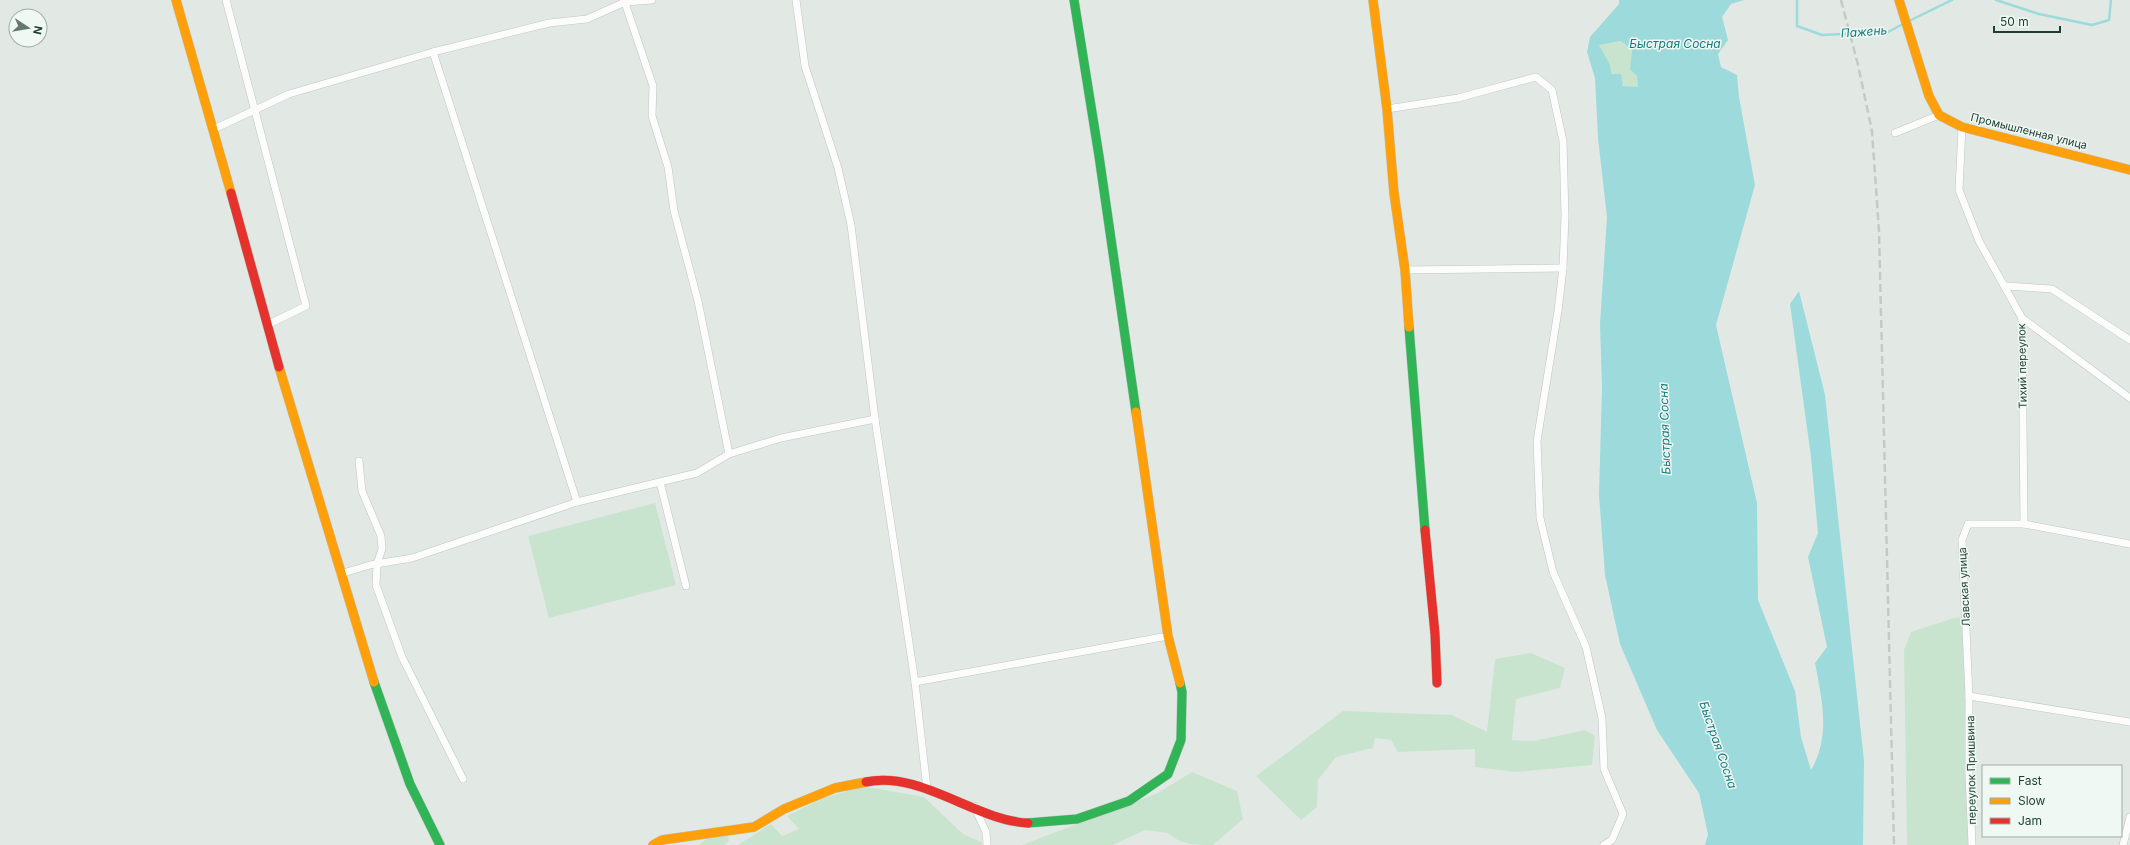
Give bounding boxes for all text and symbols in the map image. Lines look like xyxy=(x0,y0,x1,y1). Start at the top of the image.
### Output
north arrow xyxy=(8,8,48,48)
scale bar xyxy=(1994,8,2060,34)
text: 50 m xyxy=(2000,14,2029,29)
water label: Пажень xyxy=(1840,22,1888,41)
text: N xyxy=(30,25,46,36)
water label: Быстрая Сосна xyxy=(1629,36,1721,51)
street label: Промышленная улица xyxy=(1969,110,2089,152)
street label: Тихий переулок xyxy=(2014,323,2030,409)
water label: Быстрая Сосна xyxy=(1655,383,1674,475)
street label: Лавская улица xyxy=(1955,547,1973,627)
water label: Быстрая Сосна xyxy=(1697,699,1740,790)
street label: переулок Пришвина xyxy=(1963,715,1979,825)
legend xyxy=(1982,765,2122,837)
text: Fast xyxy=(2018,773,2042,788)
text: Slow xyxy=(2018,793,2046,808)
text: Jam xyxy=(2018,813,2042,828)

